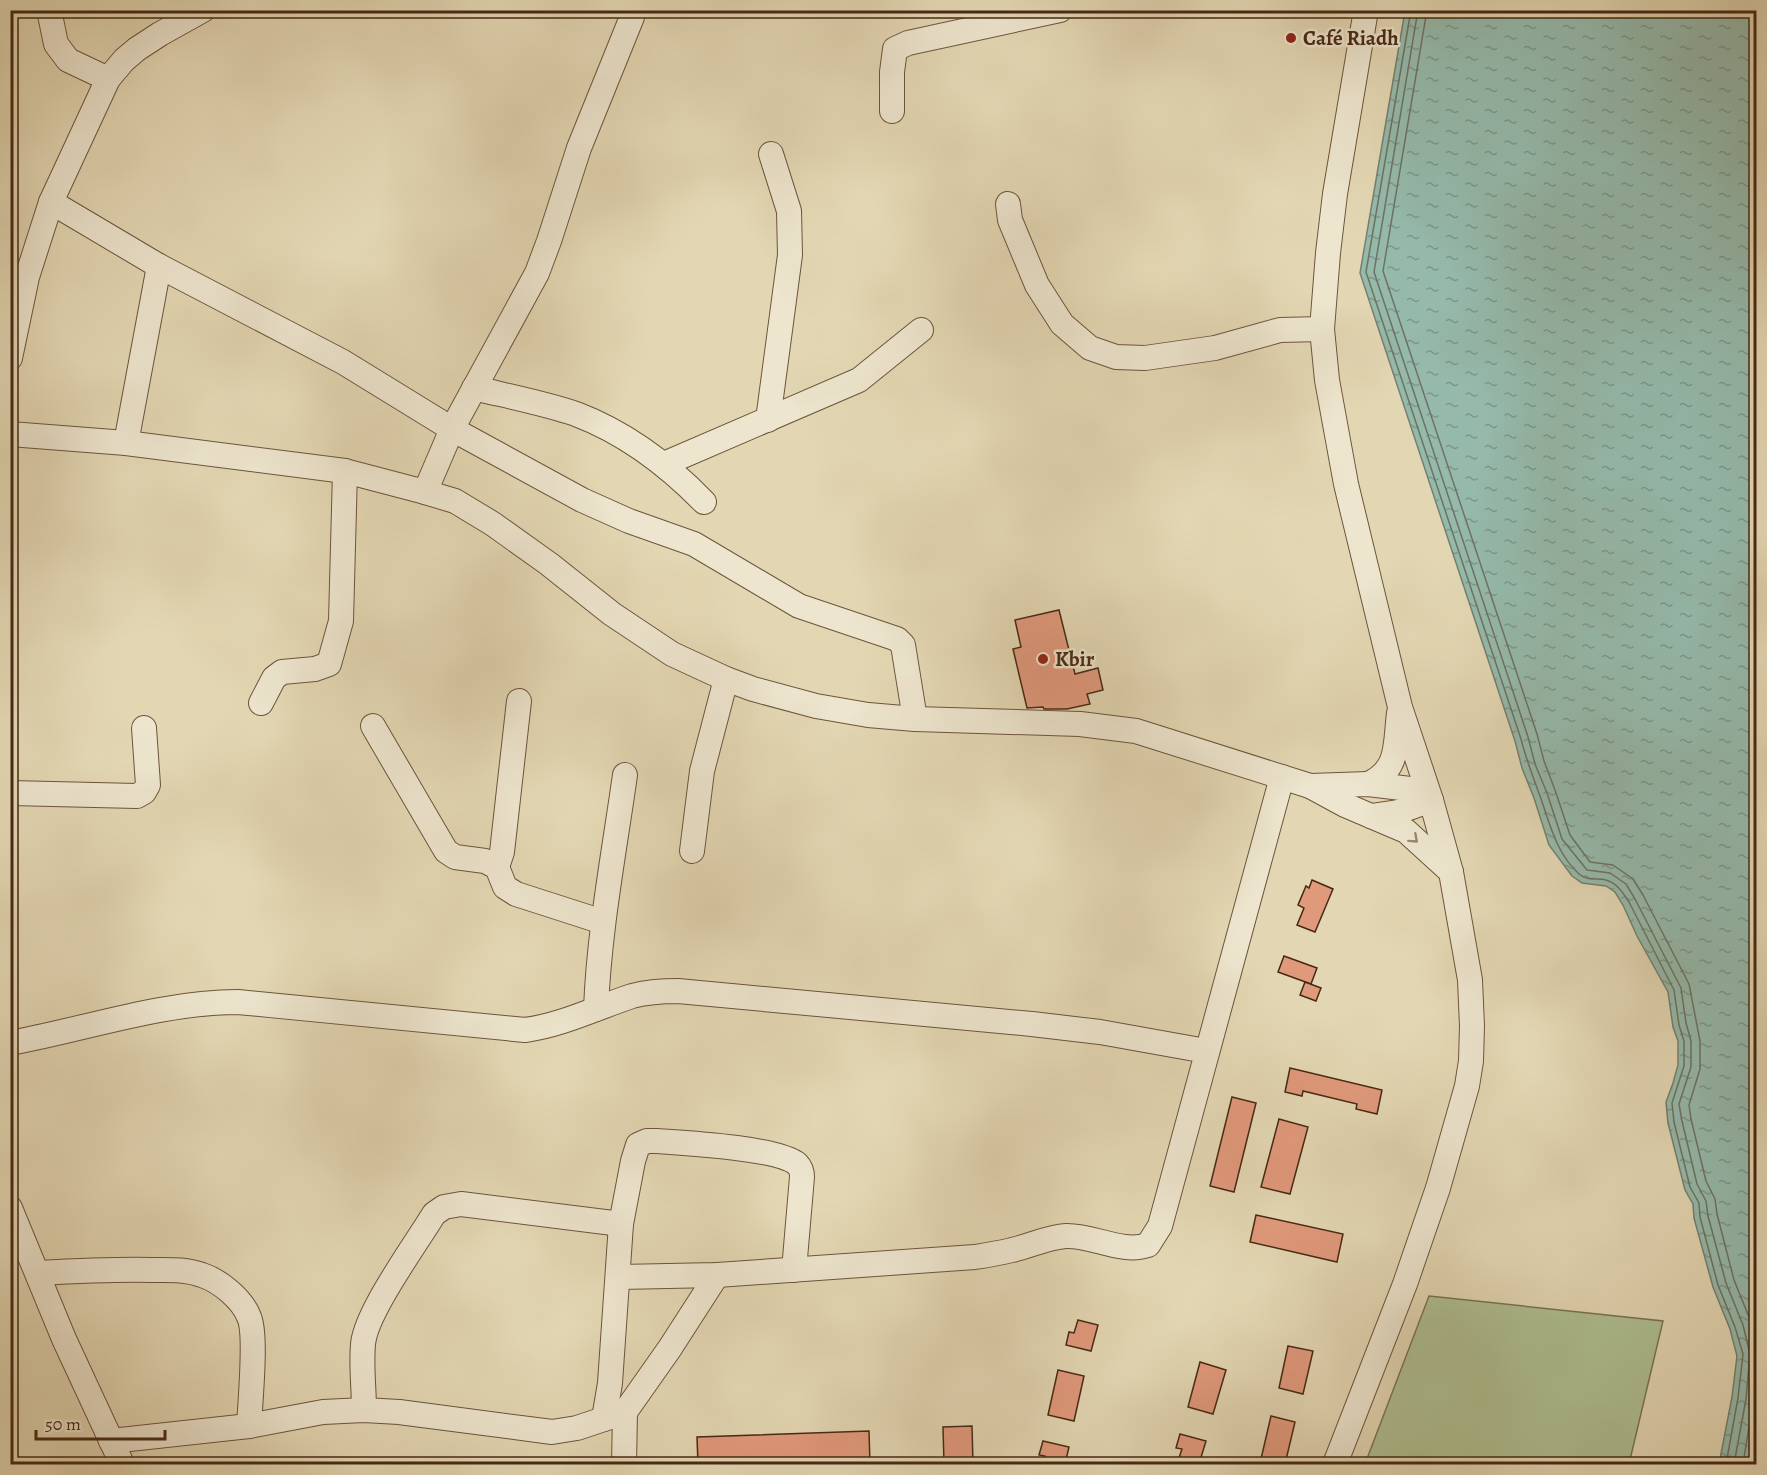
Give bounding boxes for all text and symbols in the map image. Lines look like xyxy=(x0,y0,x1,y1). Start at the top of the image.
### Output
place label: Café Riadh xyxy=(1303,24,1399,52)
marker: Café Riadh xyxy=(1284,31,1298,45)
place label: Kbir xyxy=(1055,645,1095,673)
marker: Kbir xyxy=(1036,652,1050,666)
one-way arrow xyxy=(1407,832,1418,843)
scale bar xyxy=(36,1403,165,1441)
text: 50 m xyxy=(45,1412,81,1436)

